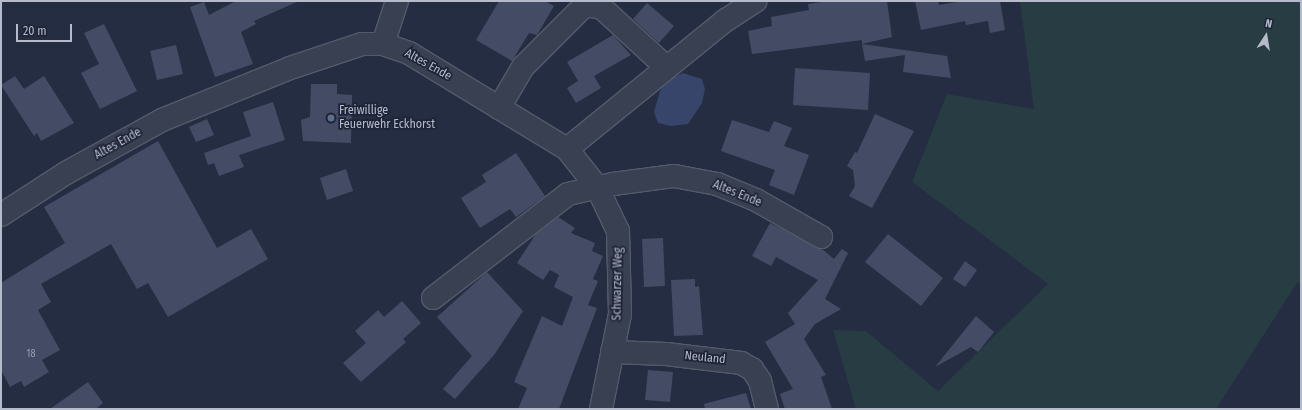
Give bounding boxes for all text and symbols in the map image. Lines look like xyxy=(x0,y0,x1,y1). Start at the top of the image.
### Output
scale bar xyxy=(18,16,74,42)
north arrow xyxy=(1246,16,1286,56)
text: N xyxy=(1264,17,1273,31)
text: 20 m xyxy=(23,24,47,38)
street label: Altes Ende xyxy=(402,46,454,84)
place label: Freiwillige Feuerwehr Eckhorst xyxy=(339,104,435,132)
marker: Freiwillige Feuerwehr Eckhorst xyxy=(326,113,336,123)
street label: Altes Ende xyxy=(92,125,144,163)
street label: Altes Ende xyxy=(711,178,763,210)
street label: Schwarzer Weg xyxy=(610,247,626,321)
house number: 18 xyxy=(27,349,35,361)
street label: Neuland xyxy=(684,349,726,367)

